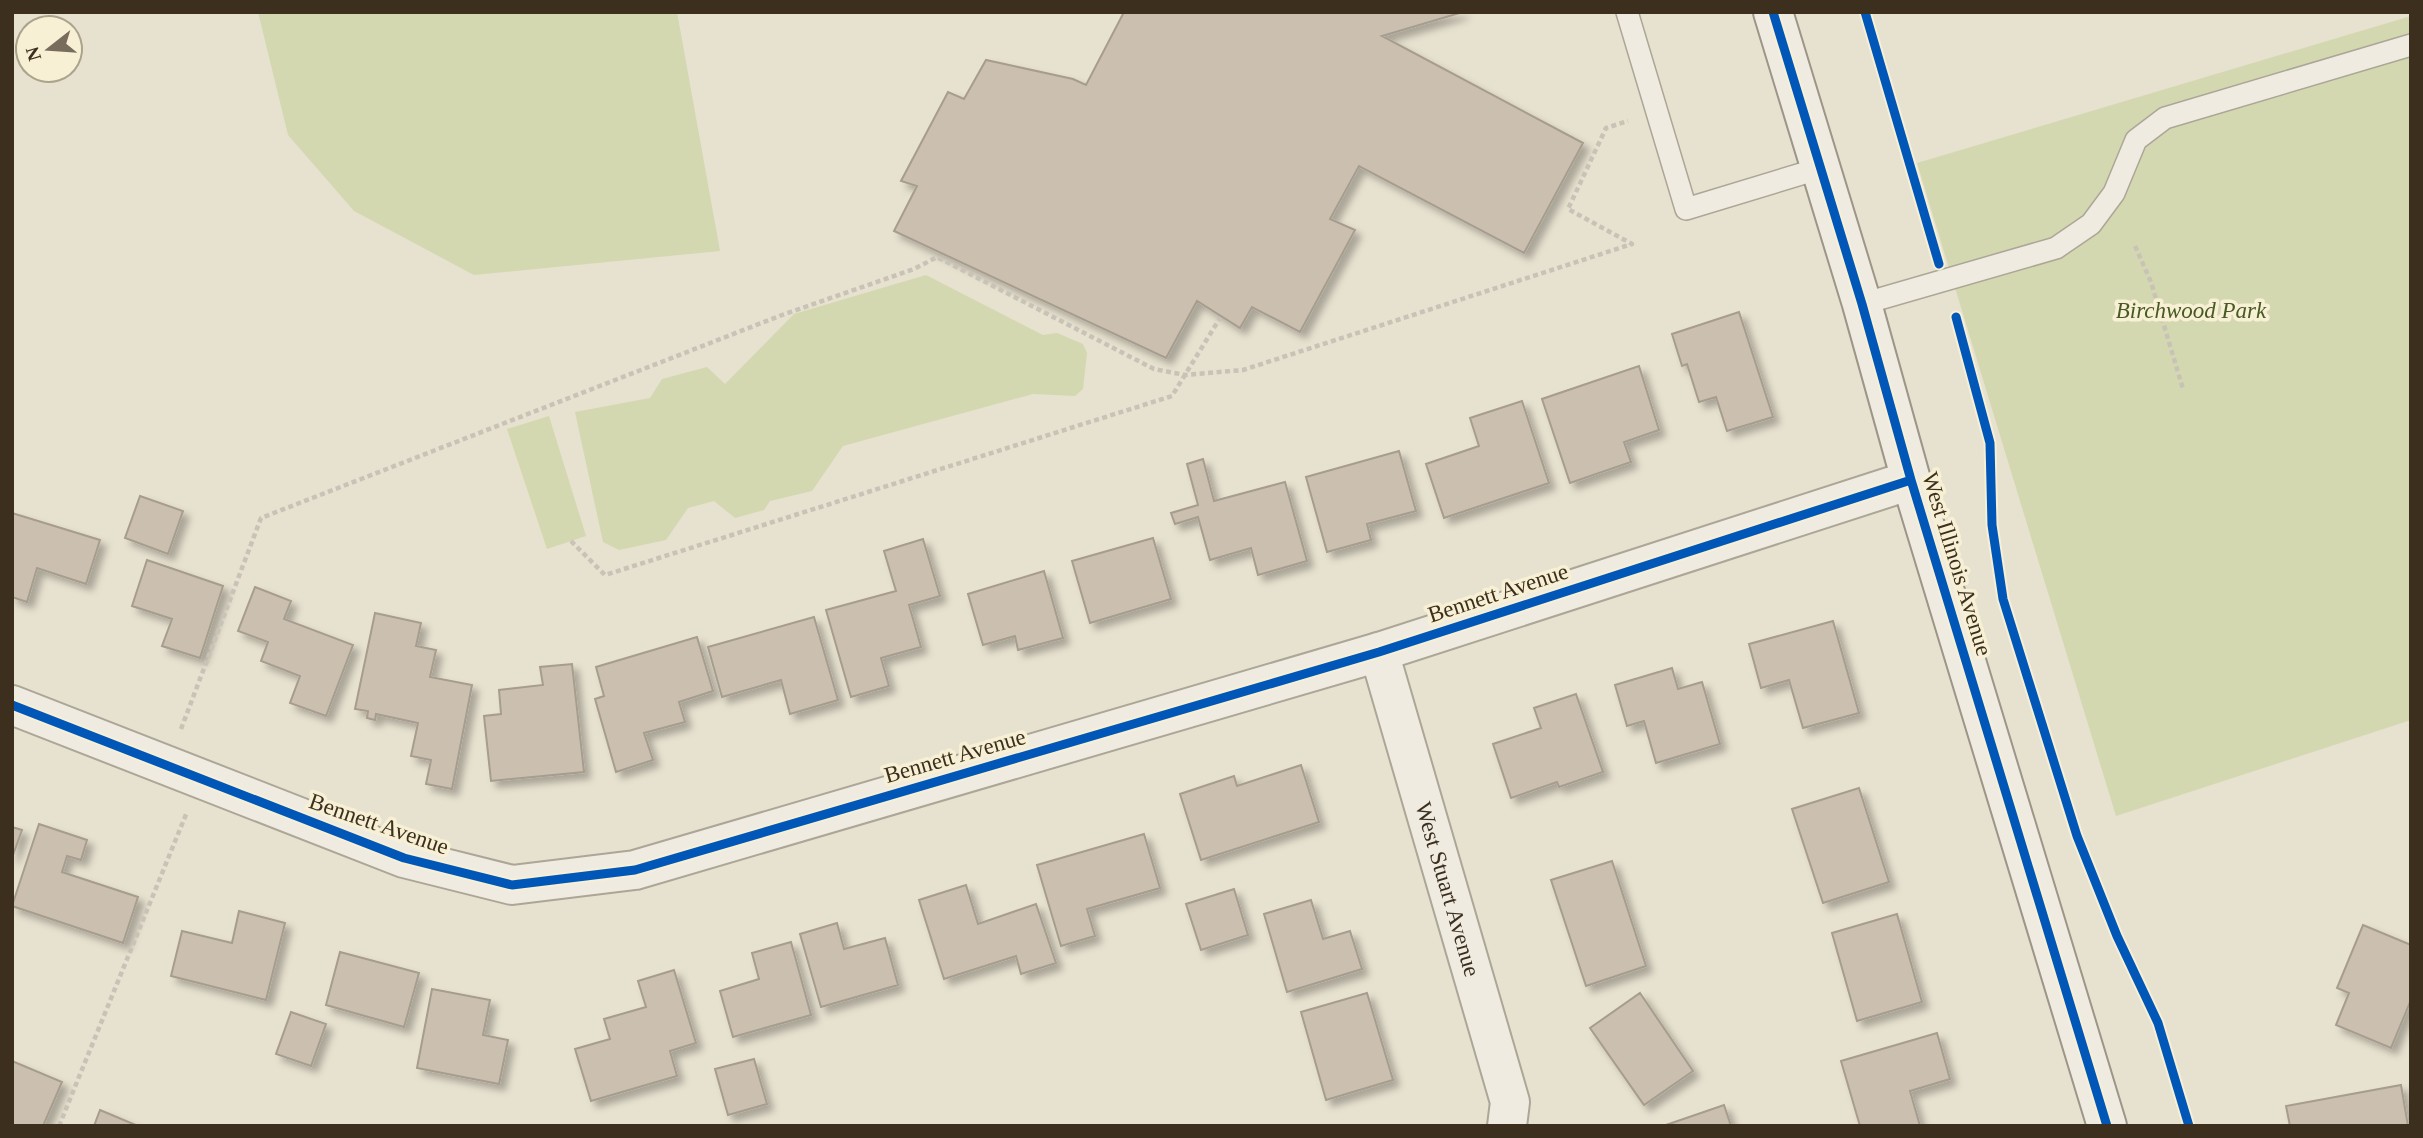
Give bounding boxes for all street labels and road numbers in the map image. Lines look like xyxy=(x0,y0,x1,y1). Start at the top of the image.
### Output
street label: West Illinois Avenue xyxy=(1917,469,1997,659)
street label: Bennett Avenue xyxy=(1425,559,1571,627)
street label: Bennett Avenue xyxy=(881,724,1029,788)
street label: Bennett Avenue xyxy=(306,788,452,860)
street label: West Stuart Avenue xyxy=(1411,799,1485,979)

